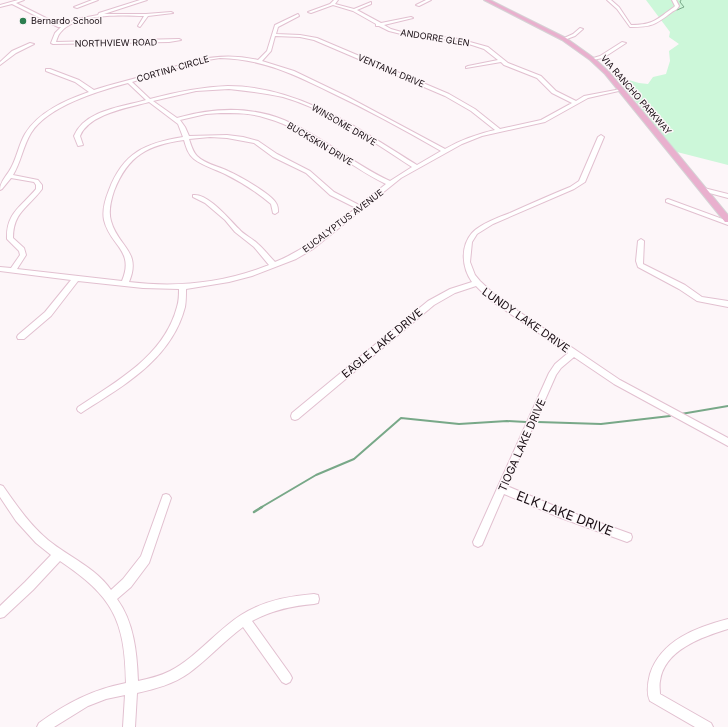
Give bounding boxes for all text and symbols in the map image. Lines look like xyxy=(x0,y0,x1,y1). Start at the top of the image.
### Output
place label: Bernardo School xyxy=(31,15,102,26)
marker: Bernardo School xyxy=(18,16,28,26)
street label: ANDORRE GLEN xyxy=(400,27,470,48)
street label: NORTHVIEW ROAD xyxy=(75,36,157,49)
street label: VENTANA DRIVE xyxy=(356,52,426,90)
street label: CORTINA CIRCLE xyxy=(135,53,210,84)
street label: VIA RANCHO PARKWAY xyxy=(599,53,674,137)
street label: WINSOME DRIVE xyxy=(310,102,379,148)
street label: BUCKSKIN DRIVE xyxy=(285,120,355,168)
street label: EUCALYPTUS AVENUE xyxy=(300,187,385,255)
street label: LUNDY LAKE DRIVE xyxy=(479,284,573,356)
street label: EAGLE LAKE DRIVE xyxy=(339,305,425,381)
street label: TIOGA LAKE DRIVE xyxy=(495,396,549,494)
street label: ELK LAKE DRIVE xyxy=(514,487,616,539)

